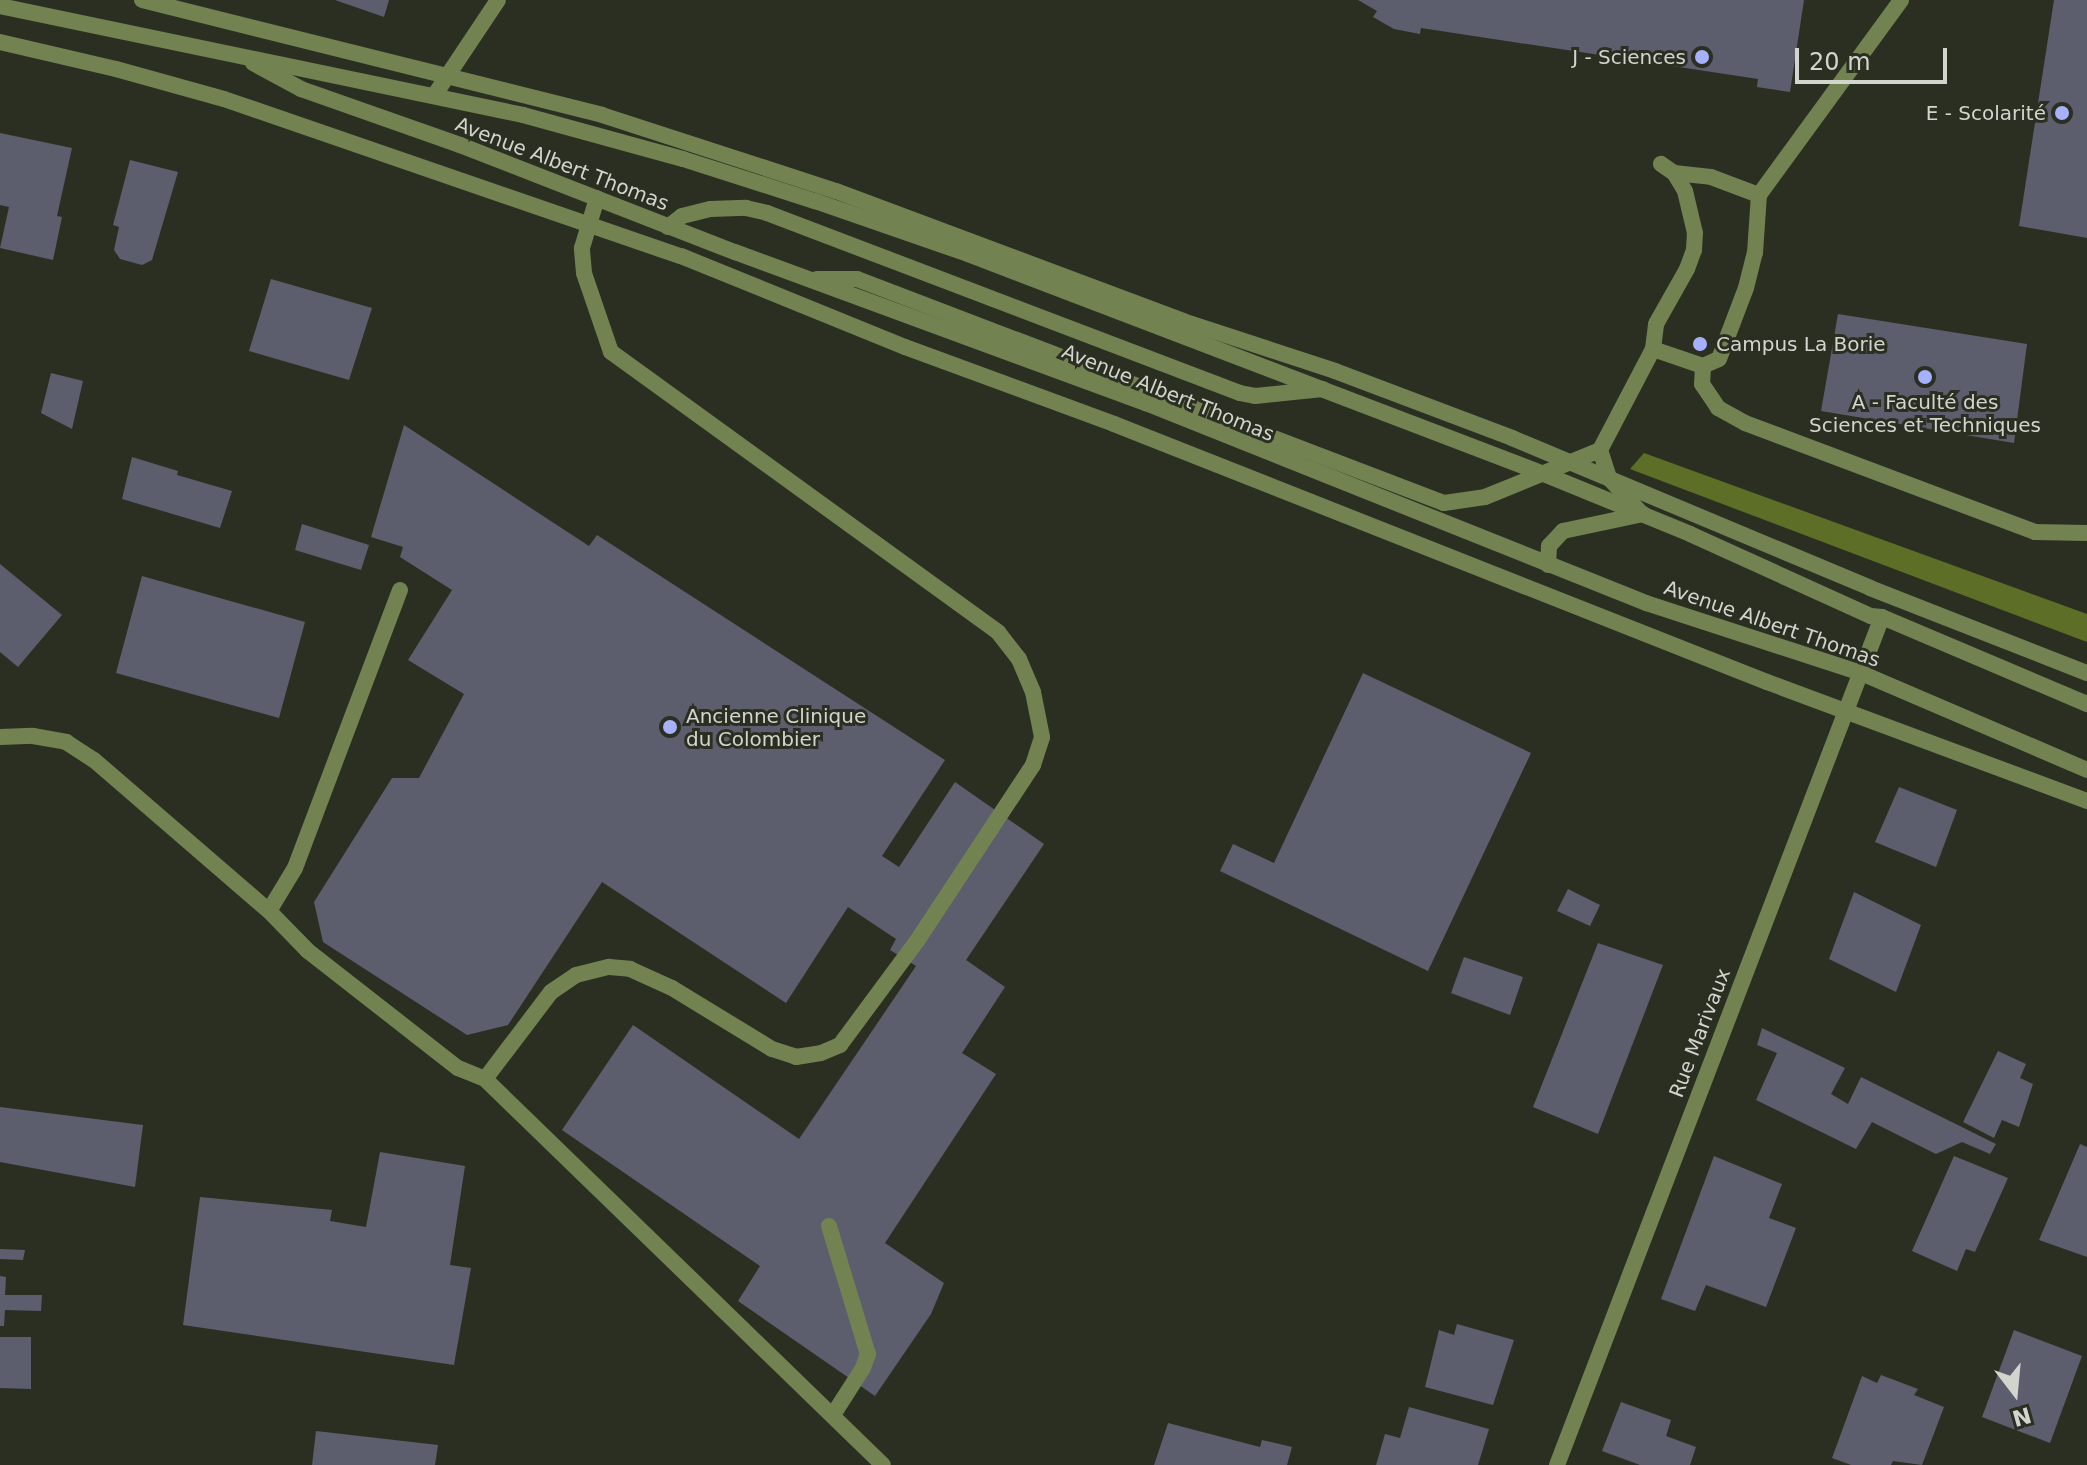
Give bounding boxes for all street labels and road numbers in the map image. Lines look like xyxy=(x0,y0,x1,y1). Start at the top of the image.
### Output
street label: Avenue Albert Thomas xyxy=(452,112,672,216)
street label: Avenue Albert Thomas xyxy=(1058,339,1278,447)
street label: Avenue Albert Thomas xyxy=(1661,576,1883,672)
street label: Rue Marivaux xyxy=(1664,965,1736,1101)

